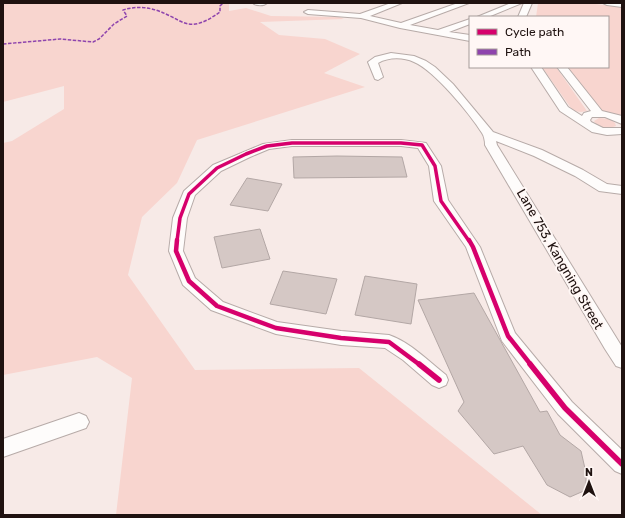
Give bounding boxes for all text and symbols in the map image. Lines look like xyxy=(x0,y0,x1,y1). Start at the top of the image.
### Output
legend xyxy=(469,16,609,68)
text: Cycle path xyxy=(505,25,564,39)
text: Path xyxy=(505,45,531,59)
street label: Lane 753, Kangning Street xyxy=(513,186,606,332)
north arrow xyxy=(569,462,609,502)
text: N xyxy=(585,466,593,479)

